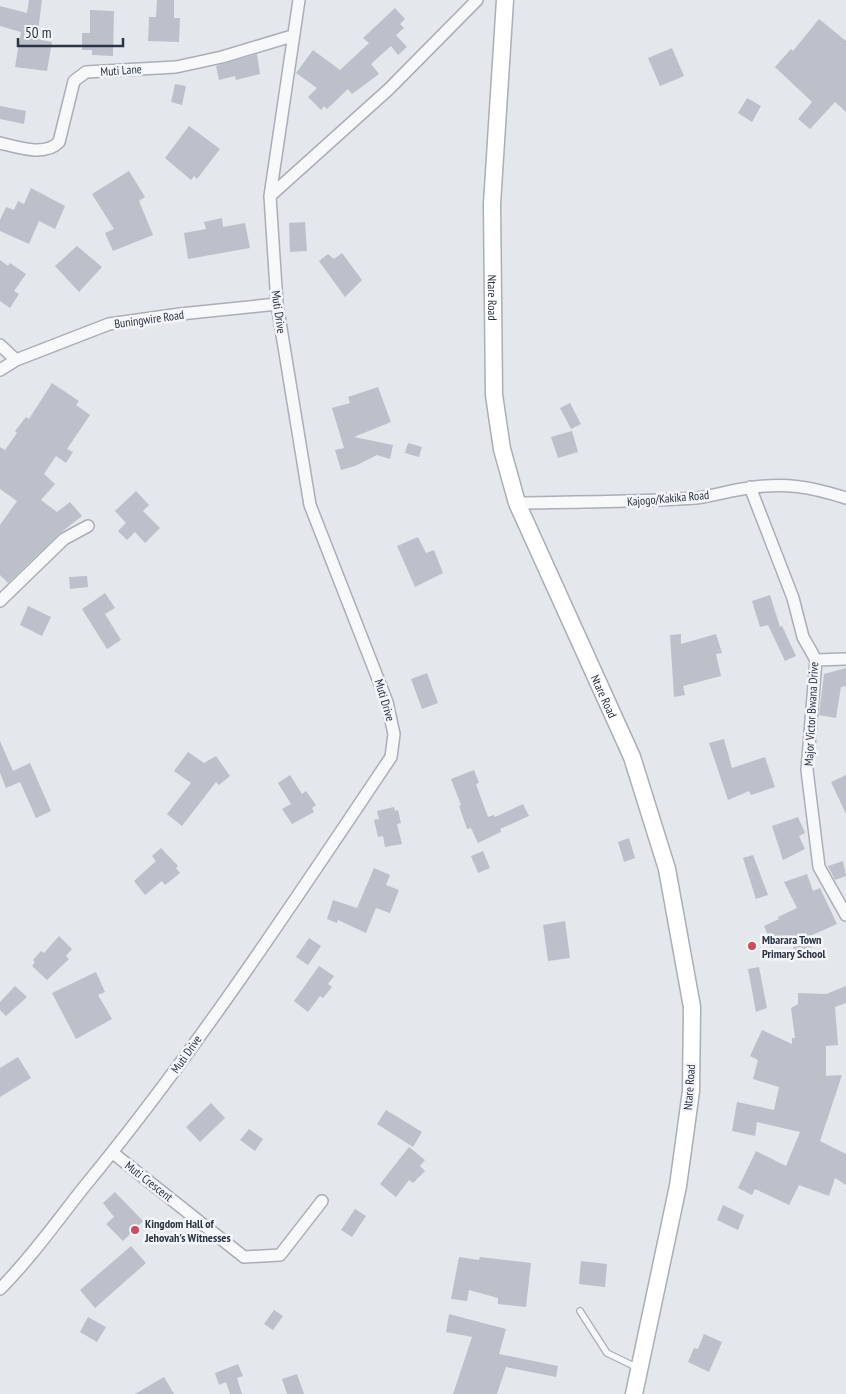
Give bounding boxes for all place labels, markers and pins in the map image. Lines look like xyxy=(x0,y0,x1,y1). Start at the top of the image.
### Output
place label: Mbarara Town Primary School xyxy=(762,932,826,961)
marker: Mbarara Town Primary School xyxy=(746,940,758,952)
place label: Kingdom Hall of Jehovah's Witnesses xyxy=(144,1216,231,1245)
marker: Kingdom Hall of Jehovah's Witnesses xyxy=(129,1224,141,1236)

